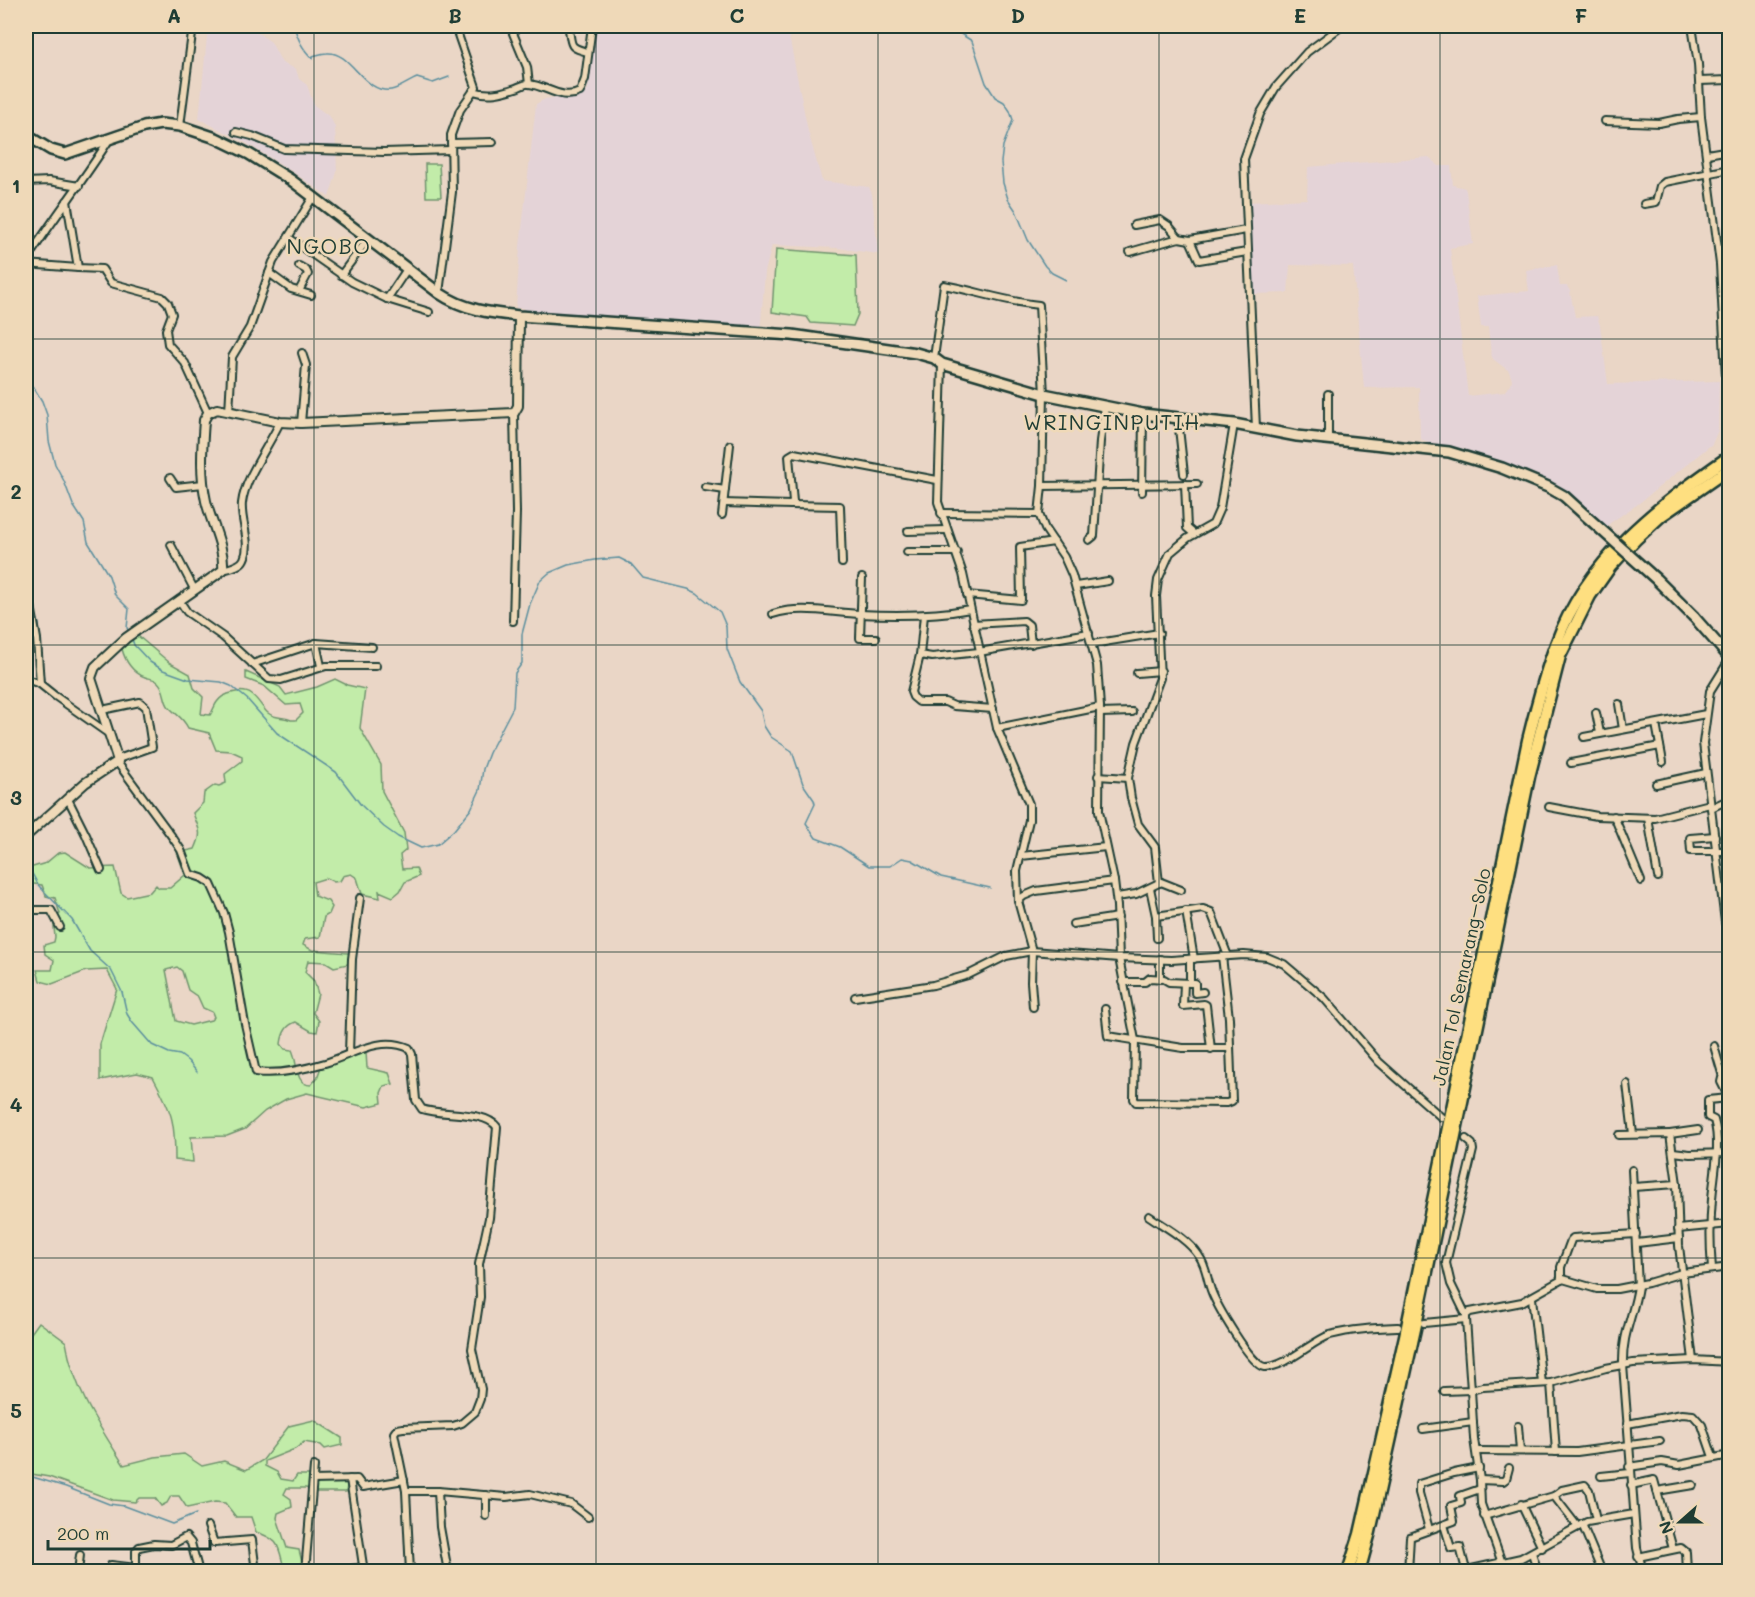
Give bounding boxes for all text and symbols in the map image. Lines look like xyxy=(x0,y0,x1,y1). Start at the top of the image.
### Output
text: A xyxy=(167,2,181,28)
text: B xyxy=(448,2,462,28)
text: C xyxy=(730,2,745,28)
text: D xyxy=(1011,2,1025,28)
text: E xyxy=(1294,2,1306,28)
text: F xyxy=(1575,2,1588,28)
text: 1 xyxy=(12,172,20,198)
district label: NGOBO xyxy=(287,232,371,259)
district label: WRINGINPUTIH xyxy=(1023,408,1201,435)
text: 2 xyxy=(10,478,22,504)
text: 3 xyxy=(10,784,22,810)
street label: Jalan Tol Semarang–Solo xyxy=(1426,866,1496,1088)
text: 4 xyxy=(10,1091,23,1117)
text: 5 xyxy=(10,1397,22,1423)
north arrow xyxy=(1650,1492,1710,1552)
scale bar xyxy=(48,1513,210,1551)
text: N xyxy=(1654,1518,1678,1537)
text: 200 m xyxy=(57,1521,109,1545)

